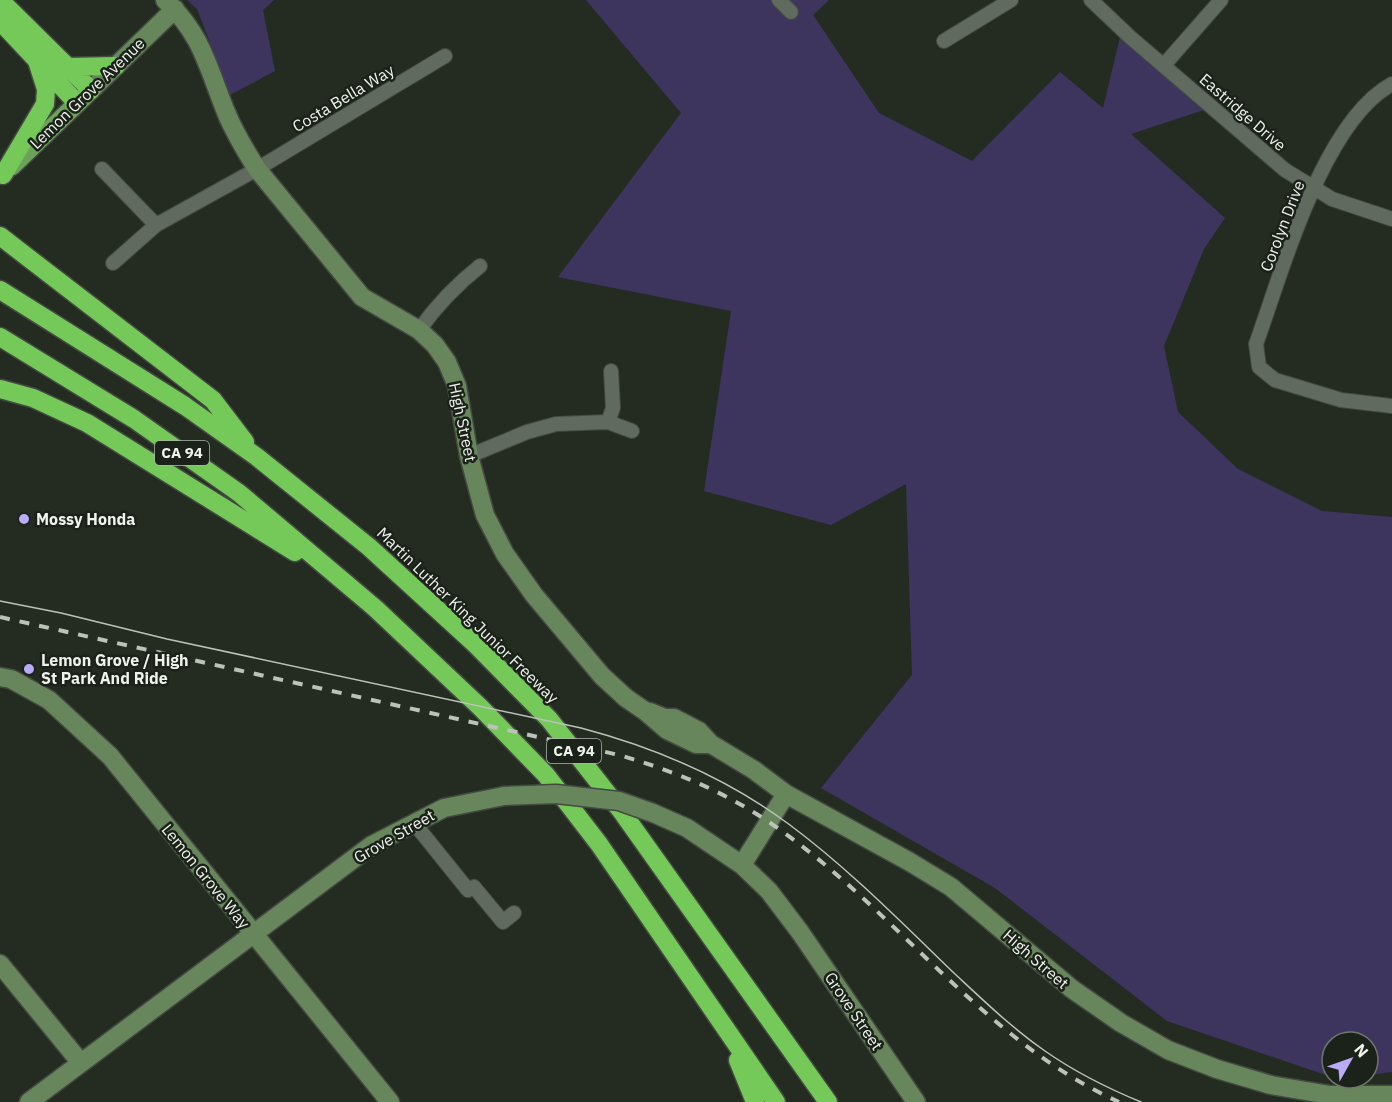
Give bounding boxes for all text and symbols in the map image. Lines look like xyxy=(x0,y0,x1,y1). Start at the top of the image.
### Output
street label: Lemon Grove Avenue xyxy=(25,33,149,153)
street label: Costa Bella Way xyxy=(288,60,398,136)
street label: Eastridge Drive xyxy=(1196,69,1291,155)
street label: Corolyn Drive xyxy=(1255,177,1309,274)
street label: High Street xyxy=(445,381,481,463)
road number: CA 94 xyxy=(155,441,209,465)
place label: Mossy Honda xyxy=(36,509,135,529)
marker: Mossy Honda xyxy=(17,512,31,526)
street label: Martin Luther King Junior Freeway xyxy=(373,523,563,707)
place label: Lemon Grove / High St Park And Ride xyxy=(41,650,189,688)
marker: Lemon Grove / High St Park And Ride xyxy=(22,662,36,676)
road number: CA 94 xyxy=(547,739,601,763)
street label: Grove Street xyxy=(350,805,438,867)
street label: Lemon Grove Way xyxy=(158,820,254,932)
street label: High Street xyxy=(999,925,1073,993)
street label: Grove Street xyxy=(821,968,887,1054)
north arrow xyxy=(1320,1030,1380,1090)
text: N xyxy=(1350,1039,1373,1061)

